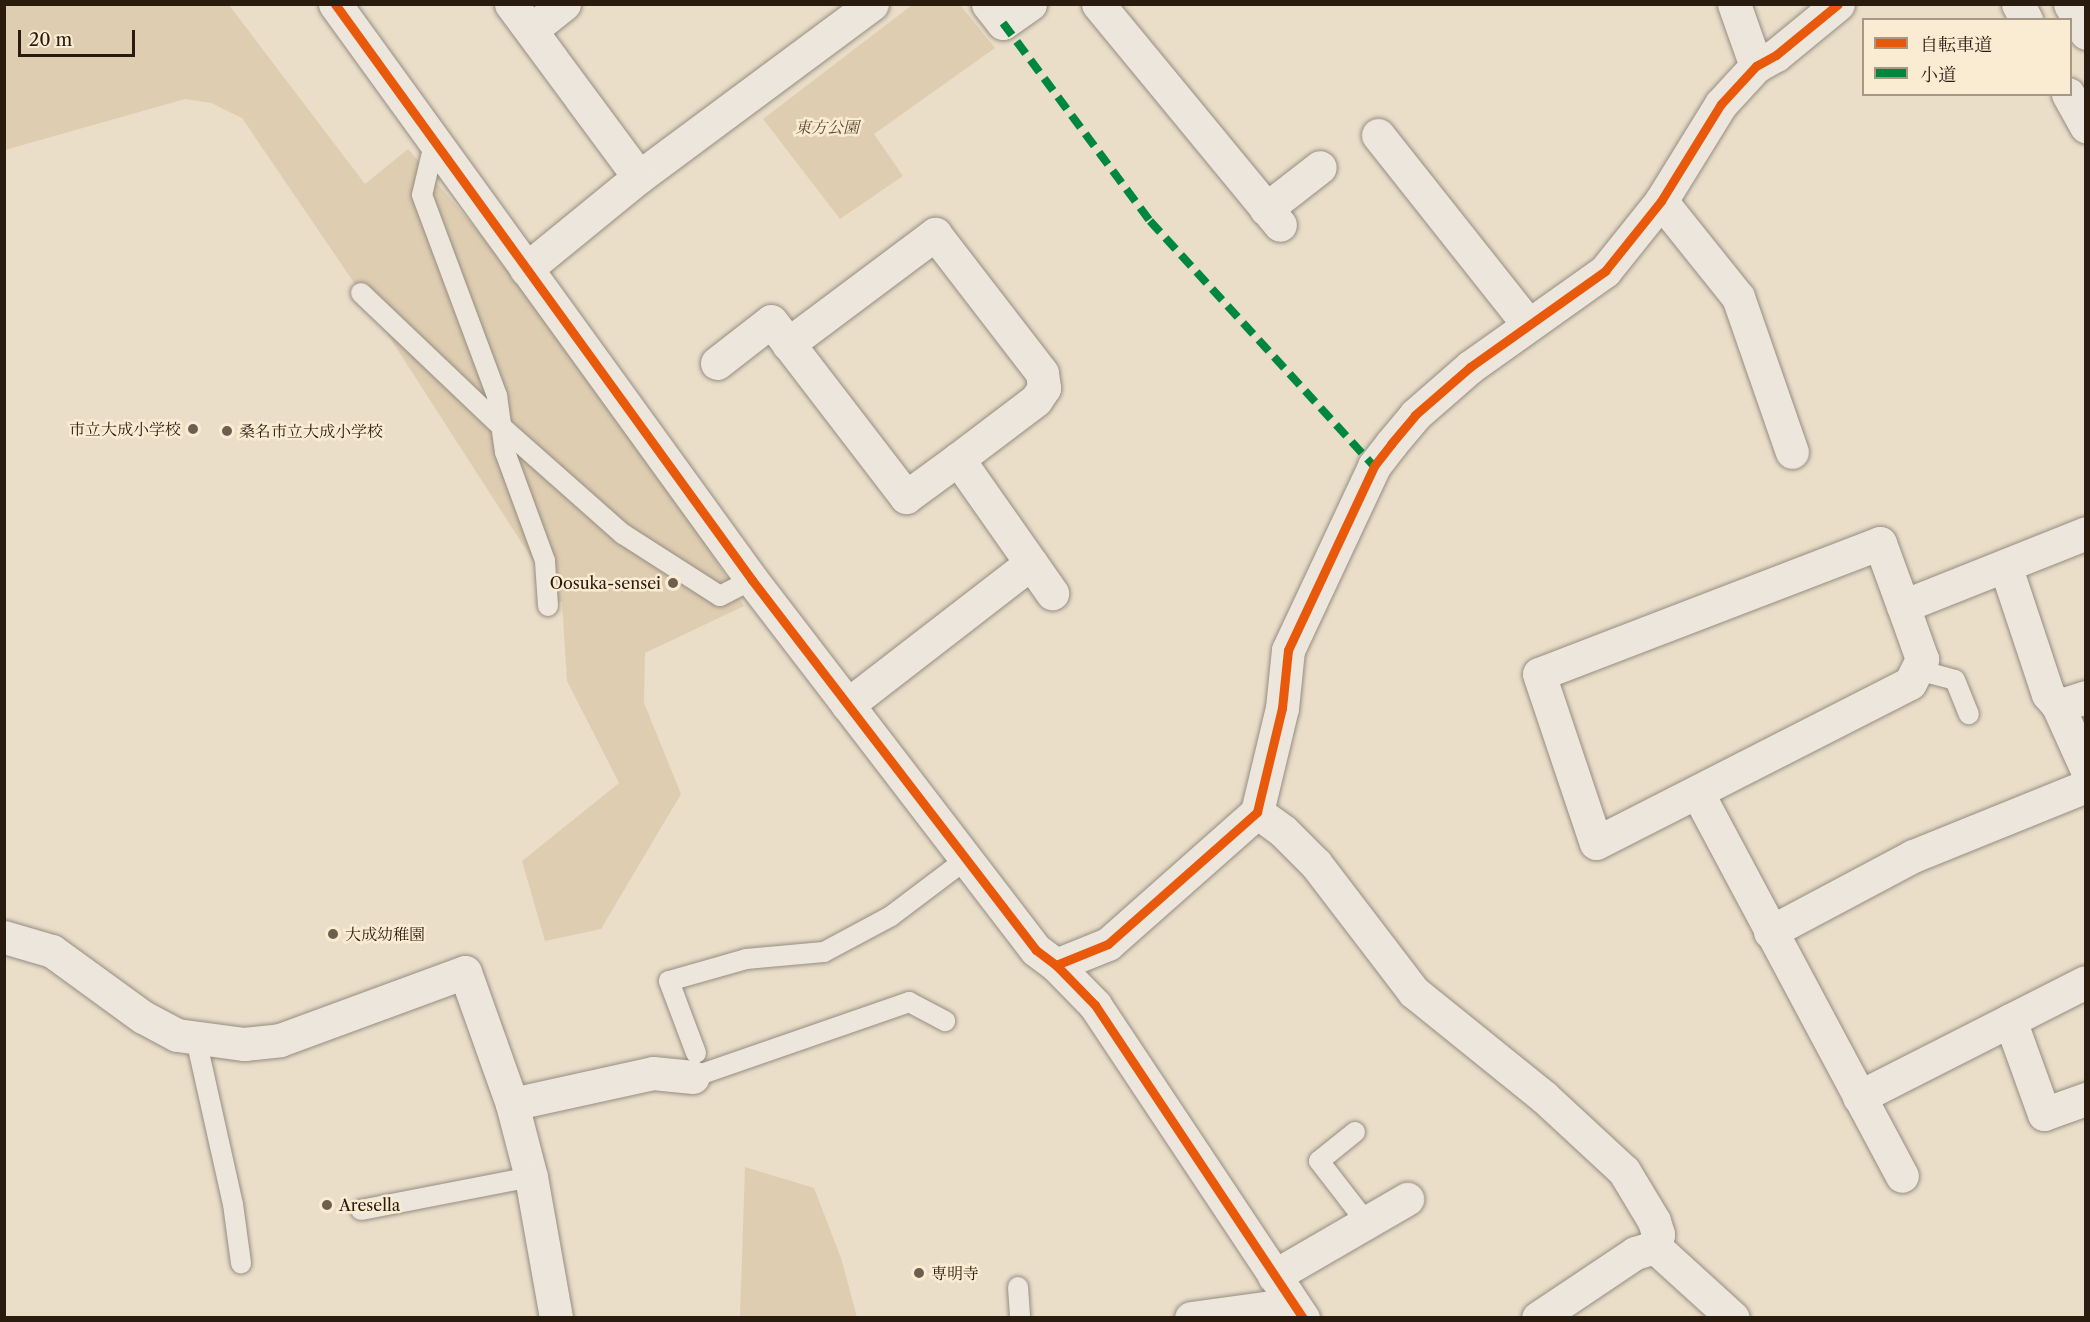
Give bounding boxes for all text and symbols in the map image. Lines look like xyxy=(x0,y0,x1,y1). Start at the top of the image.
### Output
scale bar xyxy=(21,18,138,56)
legend xyxy=(1862,18,2072,96)
text: 20 m xyxy=(29,29,72,51)
text: 自転車道 xyxy=(1920,34,1992,56)
text: 小道 xyxy=(1920,64,1956,86)
park label: 東方公園 xyxy=(795,117,859,137)
place label: 市立大成小学校 xyxy=(69,419,181,439)
place label: 桑名市立大成小学校 xyxy=(239,421,383,441)
marker: 市立大成小学校 xyxy=(186,422,200,436)
marker: 桑名市立大成小学校 xyxy=(220,424,234,438)
place label: Oosuka-sensei xyxy=(550,573,661,593)
marker: Oosuka-sensei xyxy=(666,576,680,590)
place label: 大成幼稚園 xyxy=(345,924,425,944)
marker: 大成幼稚園 xyxy=(326,927,340,941)
place label: Aresella xyxy=(339,1195,400,1215)
marker: Aresella xyxy=(320,1198,334,1212)
place label: 専明寺 xyxy=(931,1263,979,1283)
marker: 専明寺 xyxy=(912,1266,926,1280)

